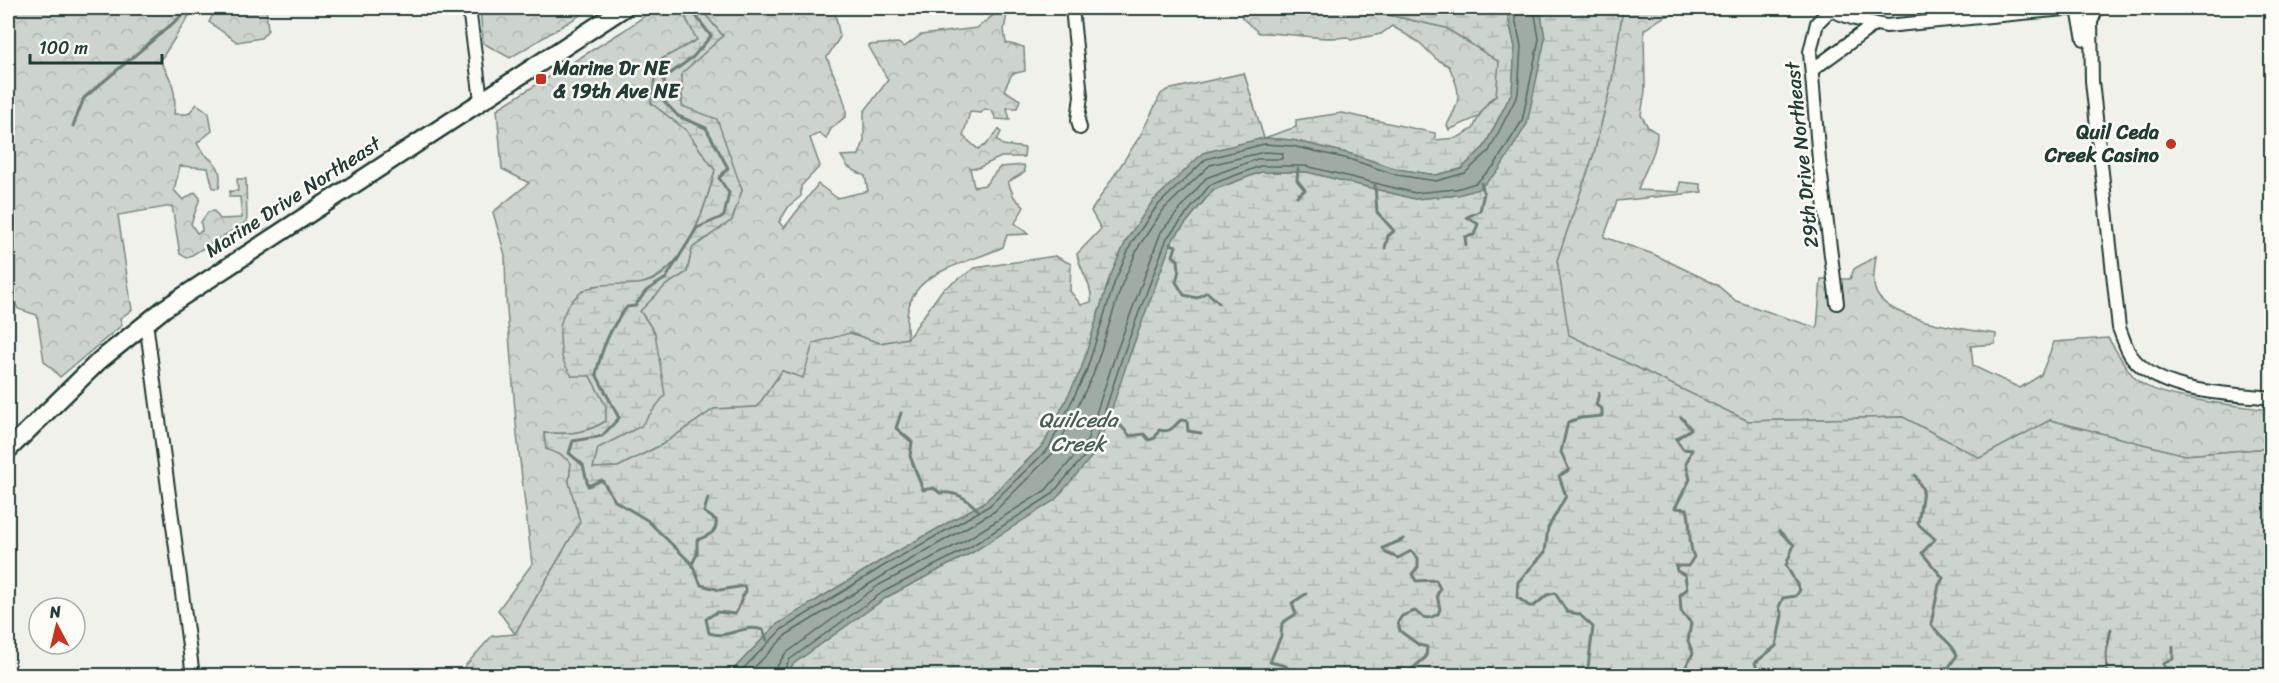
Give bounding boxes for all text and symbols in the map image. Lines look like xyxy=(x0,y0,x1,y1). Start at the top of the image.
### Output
scale bar xyxy=(30,27,162,65)
text: 100 m xyxy=(39,32,88,64)
place label: Marine Dr NE & 19th Ave NE xyxy=(552,51,681,109)
street label: 29th Drive Northeast xyxy=(1775,59,1829,250)
marker: Marine Dr NE & 19th Ave NE xyxy=(534,72,548,86)
place label: Quil Ceda Creek Casino xyxy=(2044,115,2160,173)
street label: Marine Drive Northeast xyxy=(198,126,389,267)
marker: Quil Ceda Creek Casino xyxy=(2164,137,2178,151)
water label: Quilceda Creek xyxy=(1039,401,1119,463)
north arrow xyxy=(27,596,87,656)
text: N xyxy=(47,596,63,627)

